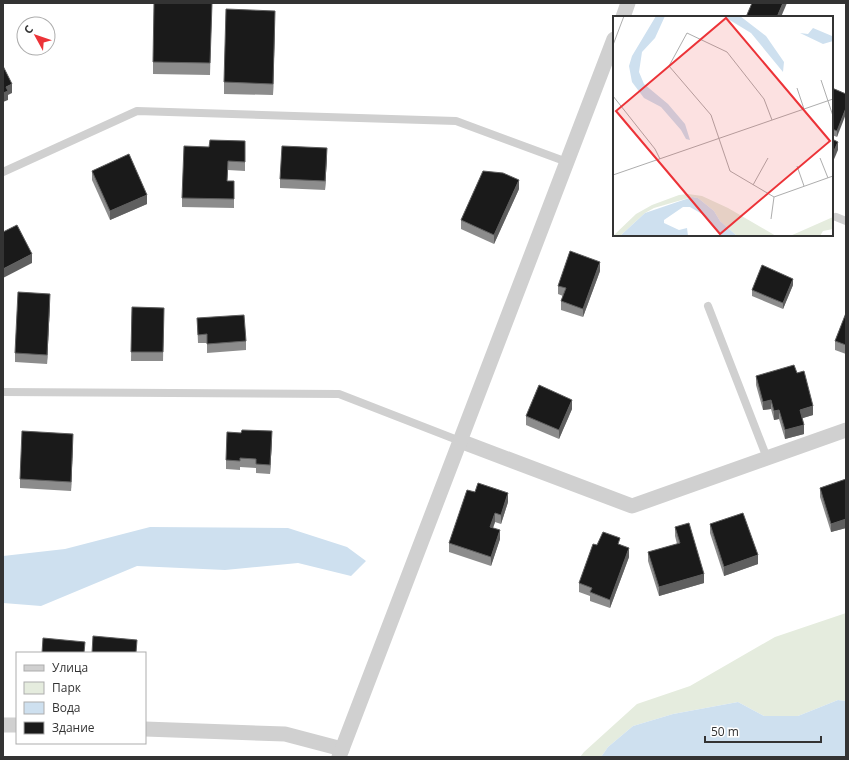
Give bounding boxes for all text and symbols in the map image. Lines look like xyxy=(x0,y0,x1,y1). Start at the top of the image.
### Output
north arrow xyxy=(16,16,56,56)
inset map xyxy=(613,16,833,236)
text: С xyxy=(20,22,36,37)
legend xyxy=(16,652,146,744)
text: Улица xyxy=(52,659,88,676)
text: Парк xyxy=(52,679,82,696)
text: Вода xyxy=(52,699,81,716)
scale bar xyxy=(705,718,821,744)
text: Здание xyxy=(52,719,95,736)
text: 50 m xyxy=(711,723,739,740)

